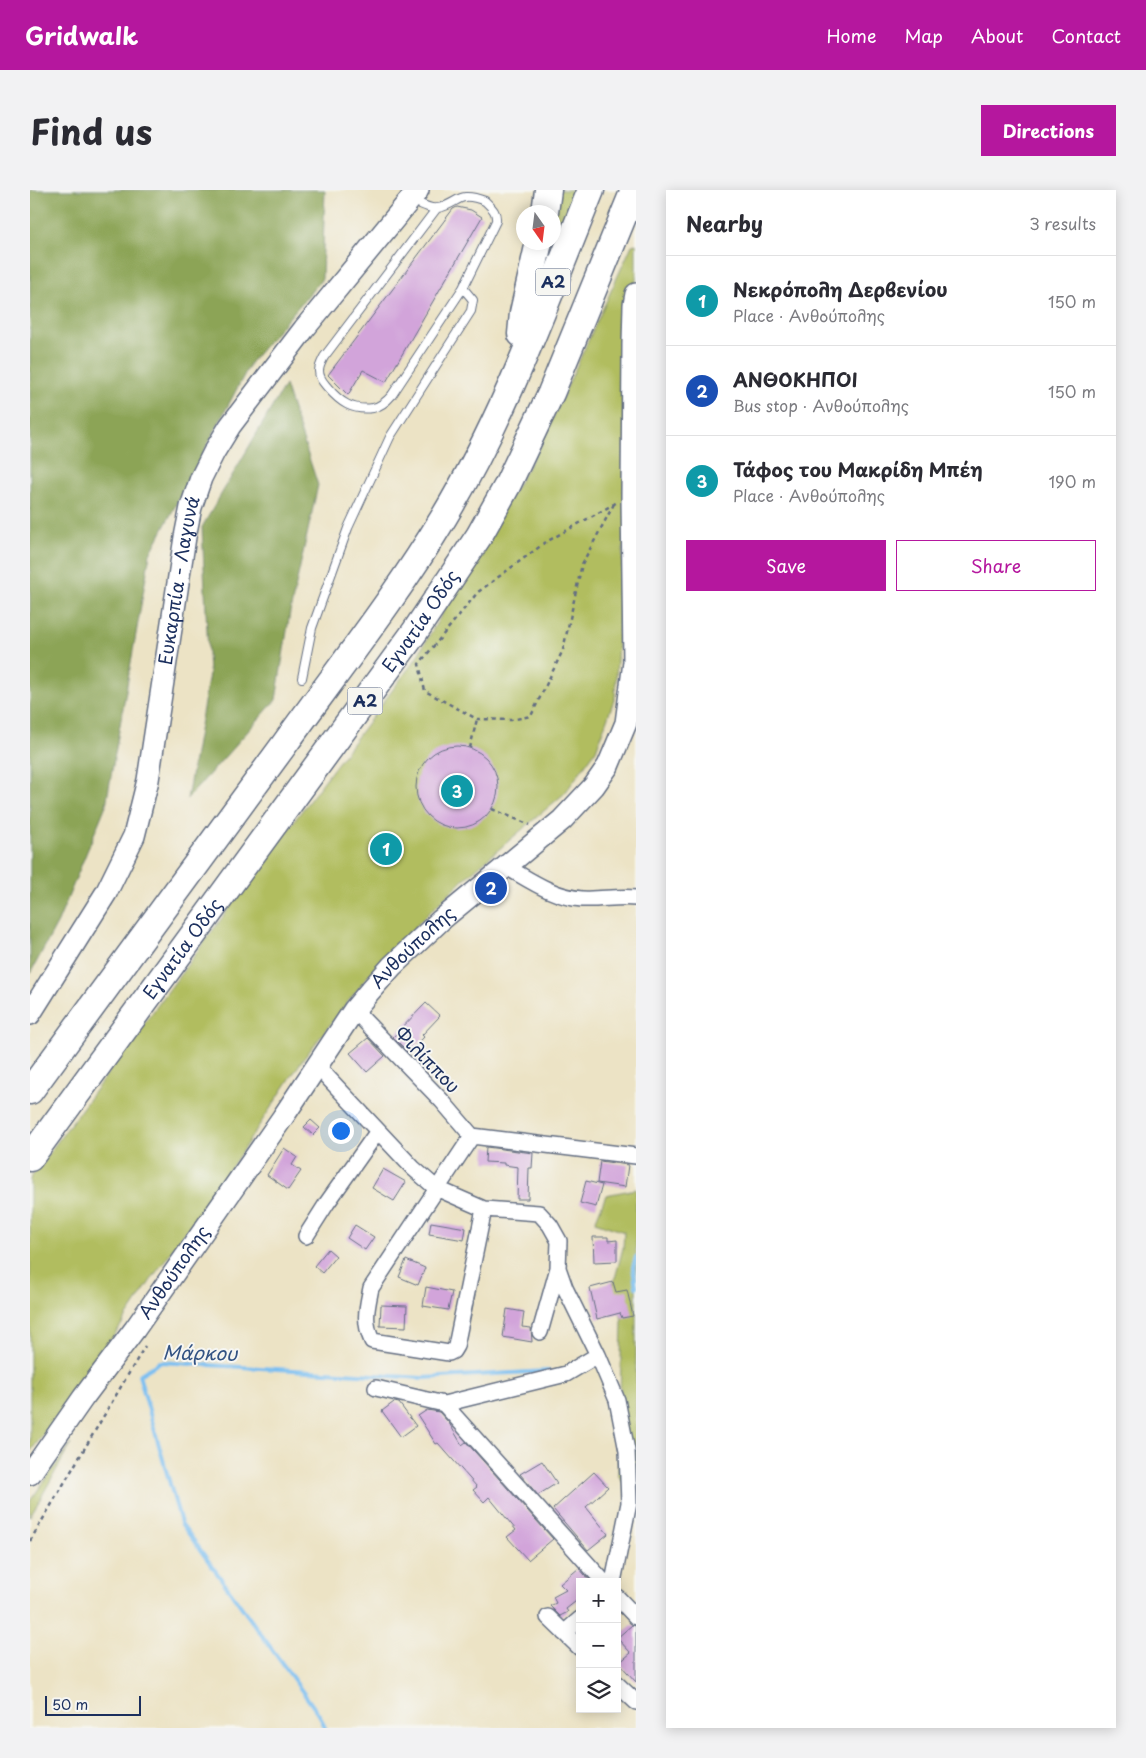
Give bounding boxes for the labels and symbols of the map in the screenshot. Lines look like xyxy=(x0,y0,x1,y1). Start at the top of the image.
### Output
north arrow xyxy=(516,205,561,250)
road number: Α2 xyxy=(536,268,570,295)
street label: Ευκαρπία - Λαγυνά xyxy=(151,492,206,667)
street label: Εγνατία Οδός xyxy=(375,564,465,677)
road number: Α2 xyxy=(348,688,382,714)
pin: 3 xyxy=(441,772,473,810)
pin: 1 xyxy=(370,830,402,868)
pin: 2 xyxy=(475,869,507,907)
street label: Εγνατία Οδός xyxy=(136,892,228,1004)
street label: Ανθούπολης xyxy=(363,899,460,994)
street label: Φιλίππου xyxy=(389,1019,467,1098)
your location xyxy=(328,1118,354,1144)
street label: Ανθούπολης xyxy=(131,1219,215,1324)
water label: Μάρκου xyxy=(162,1337,238,1367)
scale bar xyxy=(45,1693,141,1716)

